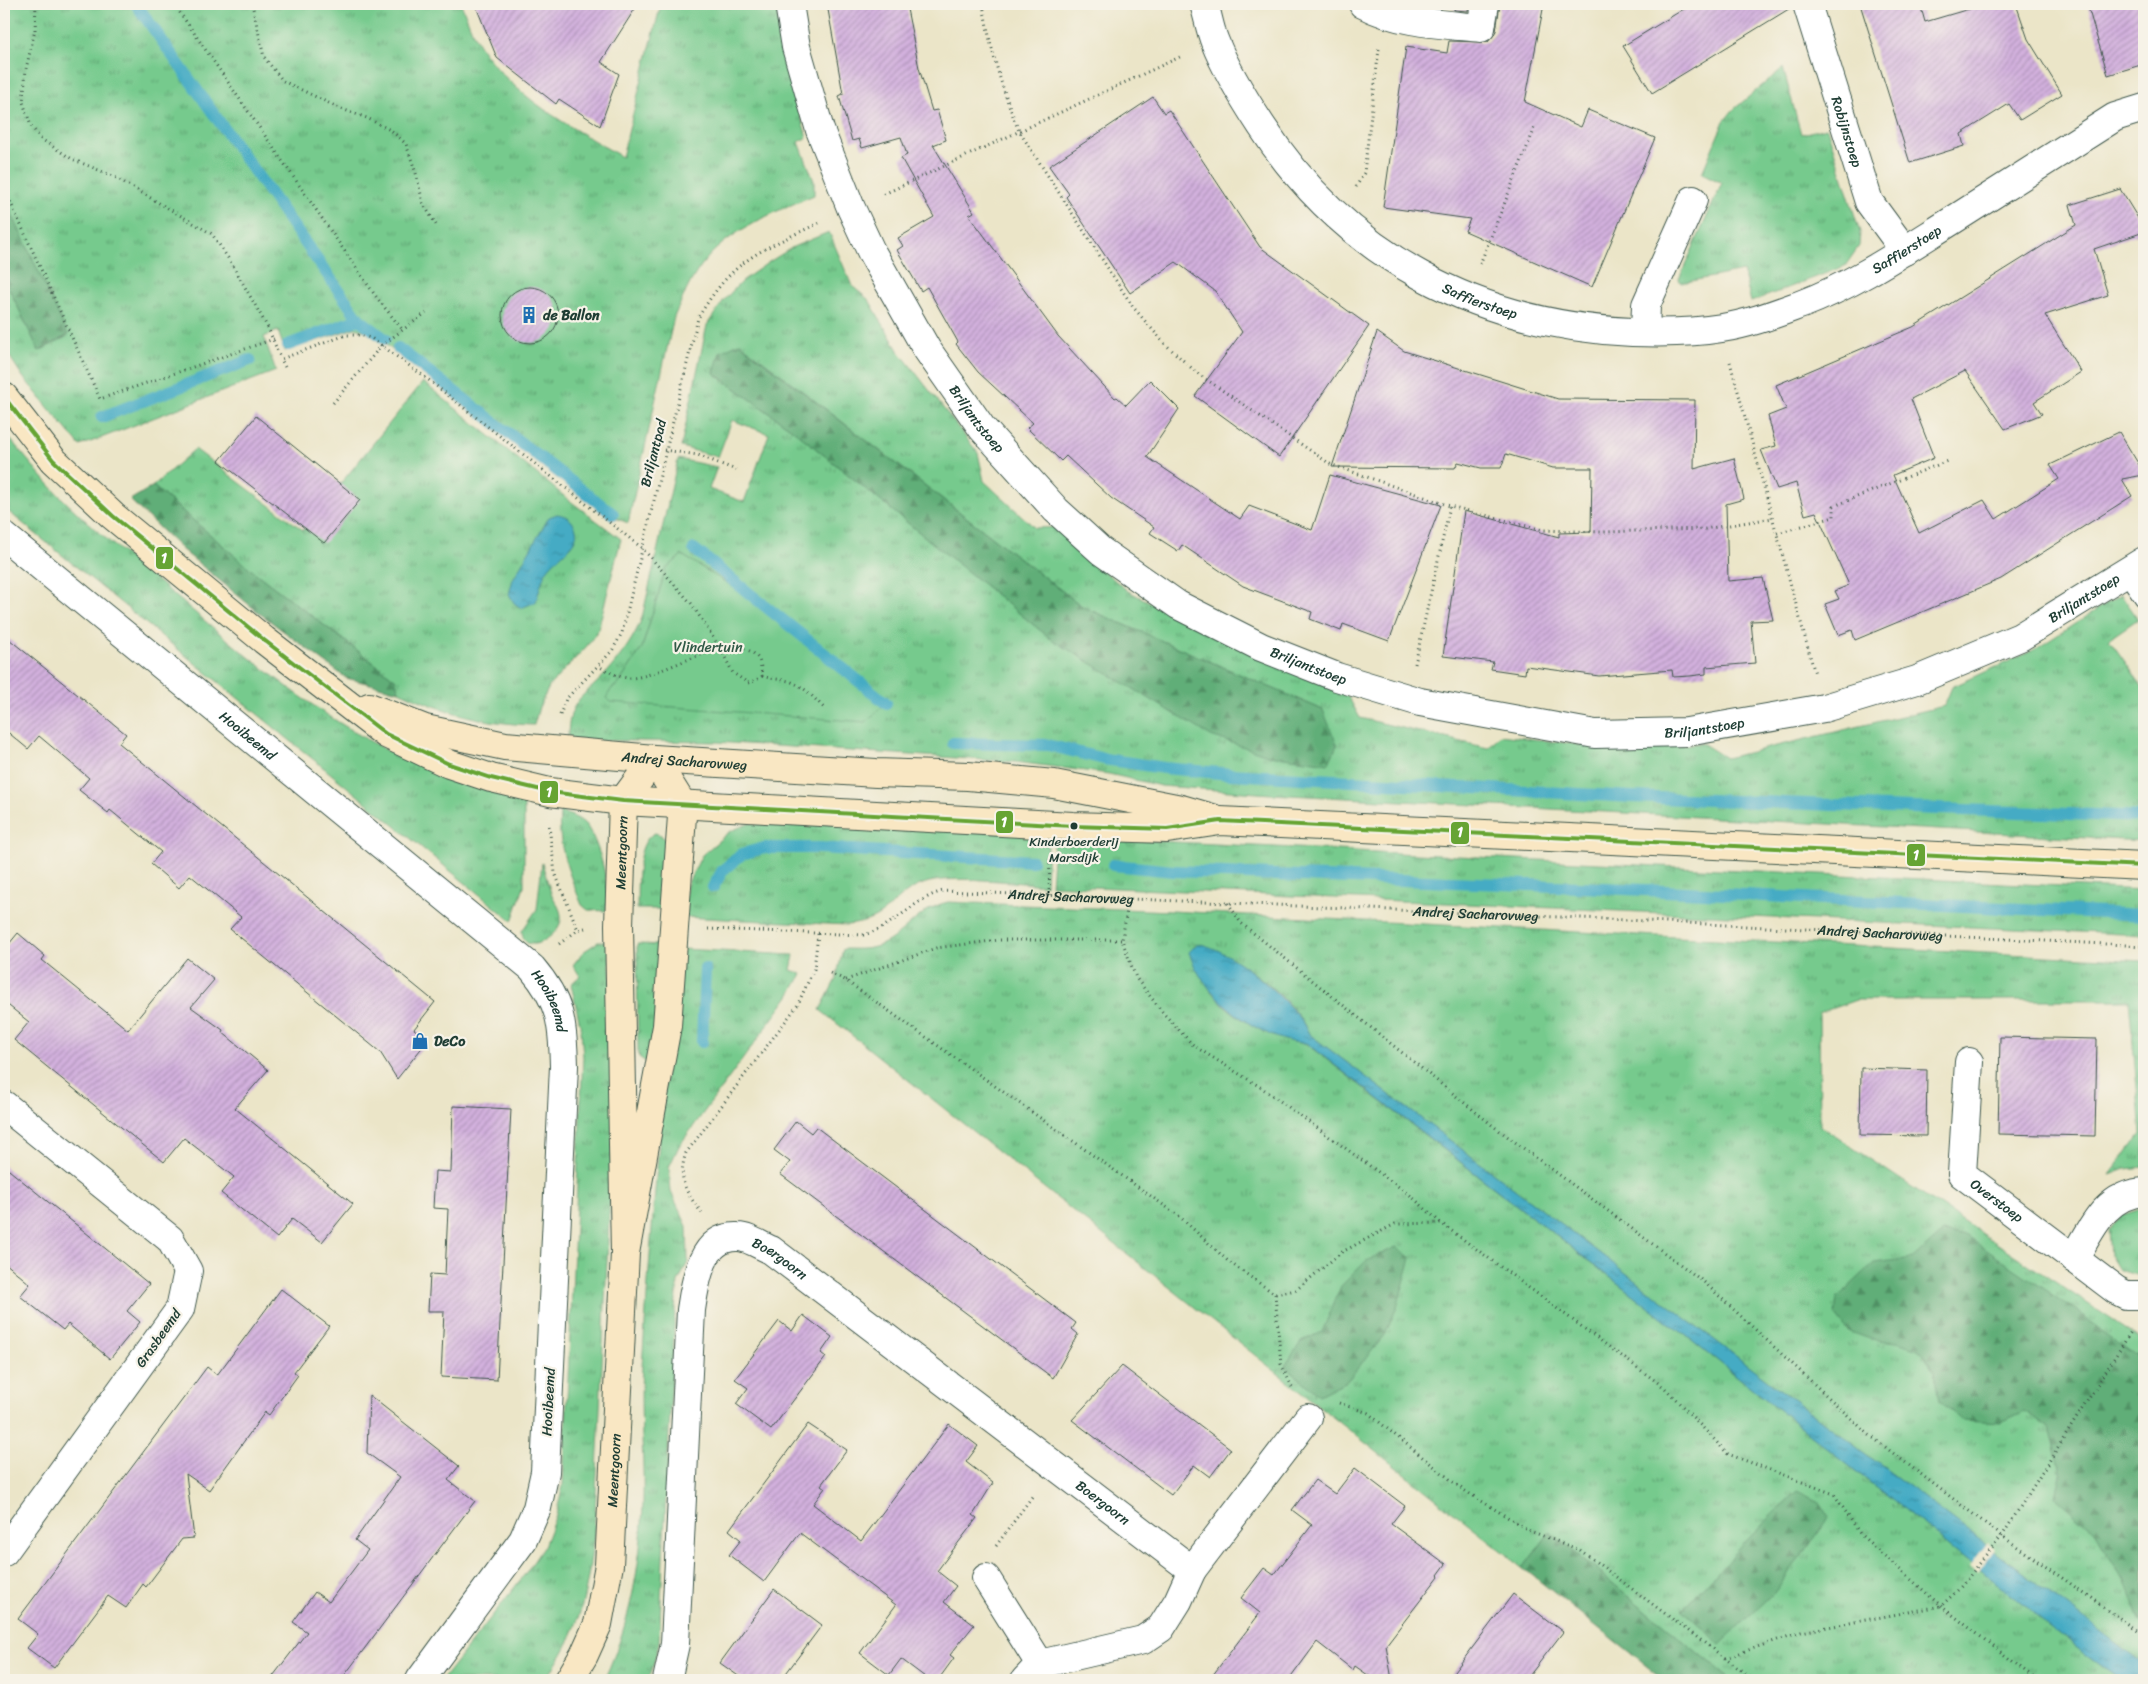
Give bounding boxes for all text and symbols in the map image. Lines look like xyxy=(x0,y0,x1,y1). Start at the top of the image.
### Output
street label: Robijnstoep xyxy=(1824,93,1870,171)
street label: Saffierstoep xyxy=(1867,218,1947,281)
street label: Saffierstoep xyxy=(1438,276,1521,327)
place label: de Ballon xyxy=(543,303,600,328)
building icon: de Ballon xyxy=(519,305,539,325)
street label: Briljantstoep xyxy=(942,379,1011,459)
street label: Briljantpad xyxy=(633,415,674,490)
line badge: 1 xyxy=(155,546,174,570)
text: 1 xyxy=(161,546,167,571)
street label: Briljantstoep xyxy=(2043,566,2126,630)
park label: Vlindertuin xyxy=(673,635,743,660)
street label: Briljantstoep xyxy=(1266,640,1350,692)
street label: Hooibeemd xyxy=(213,705,283,768)
street label: Briljantstoep xyxy=(1664,710,1747,745)
street label: Andrej Sacharovweg xyxy=(620,744,748,778)
line badge: 1 xyxy=(539,780,559,804)
text: 1 xyxy=(546,780,552,805)
line badge: 1 xyxy=(995,810,1014,834)
text: 1 xyxy=(1001,810,1007,835)
street label: Meentgoorn xyxy=(608,815,636,890)
text: 1 xyxy=(1457,820,1463,845)
marker: Kinderboerderij Marsdijk xyxy=(1069,821,1079,831)
line badge: 1 xyxy=(1450,821,1470,845)
place label: Kinderboerderij Marsdijk xyxy=(1029,830,1120,869)
line badge: 1 xyxy=(1906,843,1926,867)
text: 1 xyxy=(1913,843,1919,868)
street label: Andrej Sacharovweg xyxy=(1006,882,1134,912)
street label: Andrej Sacharovweg xyxy=(1411,899,1539,929)
street label: Andrej Sacharovweg xyxy=(1816,918,1944,949)
street label: Hooibeemd xyxy=(524,964,574,1035)
place label: DeCo xyxy=(434,1029,466,1054)
shop icon: DeCo xyxy=(410,1031,430,1051)
street label: Overstoep xyxy=(1965,1172,2029,1230)
street label: Boergoorn xyxy=(748,1231,813,1287)
street label: Grasbeemd xyxy=(129,1302,189,1373)
street label: Hooibeemd xyxy=(534,1366,563,1437)
street label: Meentgoorn xyxy=(600,1432,629,1508)
street label: Boergoorn xyxy=(1070,1474,1136,1532)

